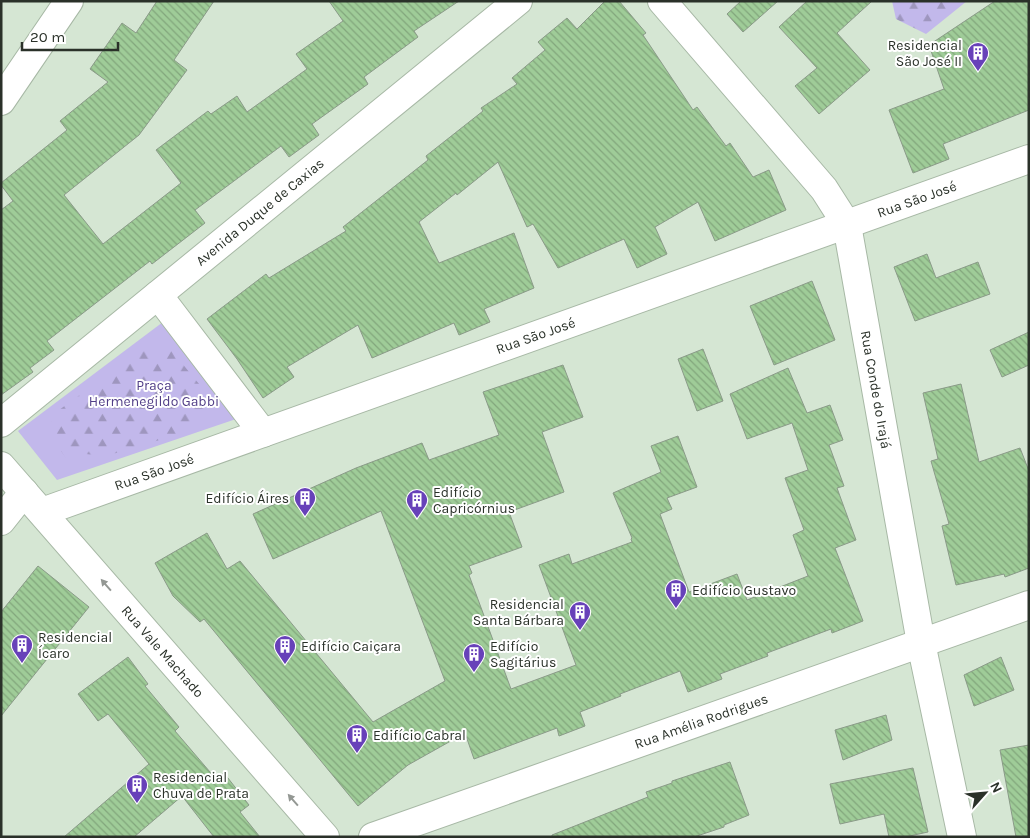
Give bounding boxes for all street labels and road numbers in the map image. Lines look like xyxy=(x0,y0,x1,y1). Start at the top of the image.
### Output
street label: Avenida Duque de Caxias xyxy=(193,155,328,270)
street label: Rua São José xyxy=(875,178,959,222)
street label: Rua São José xyxy=(494,314,578,358)
street label: Rua Conde do Irajá xyxy=(857,329,894,450)
street label: Rua São José xyxy=(112,450,196,494)
street label: Rua Vale Machado xyxy=(118,602,207,701)
street label: Rua Amélia Rodrigues xyxy=(632,690,770,753)

